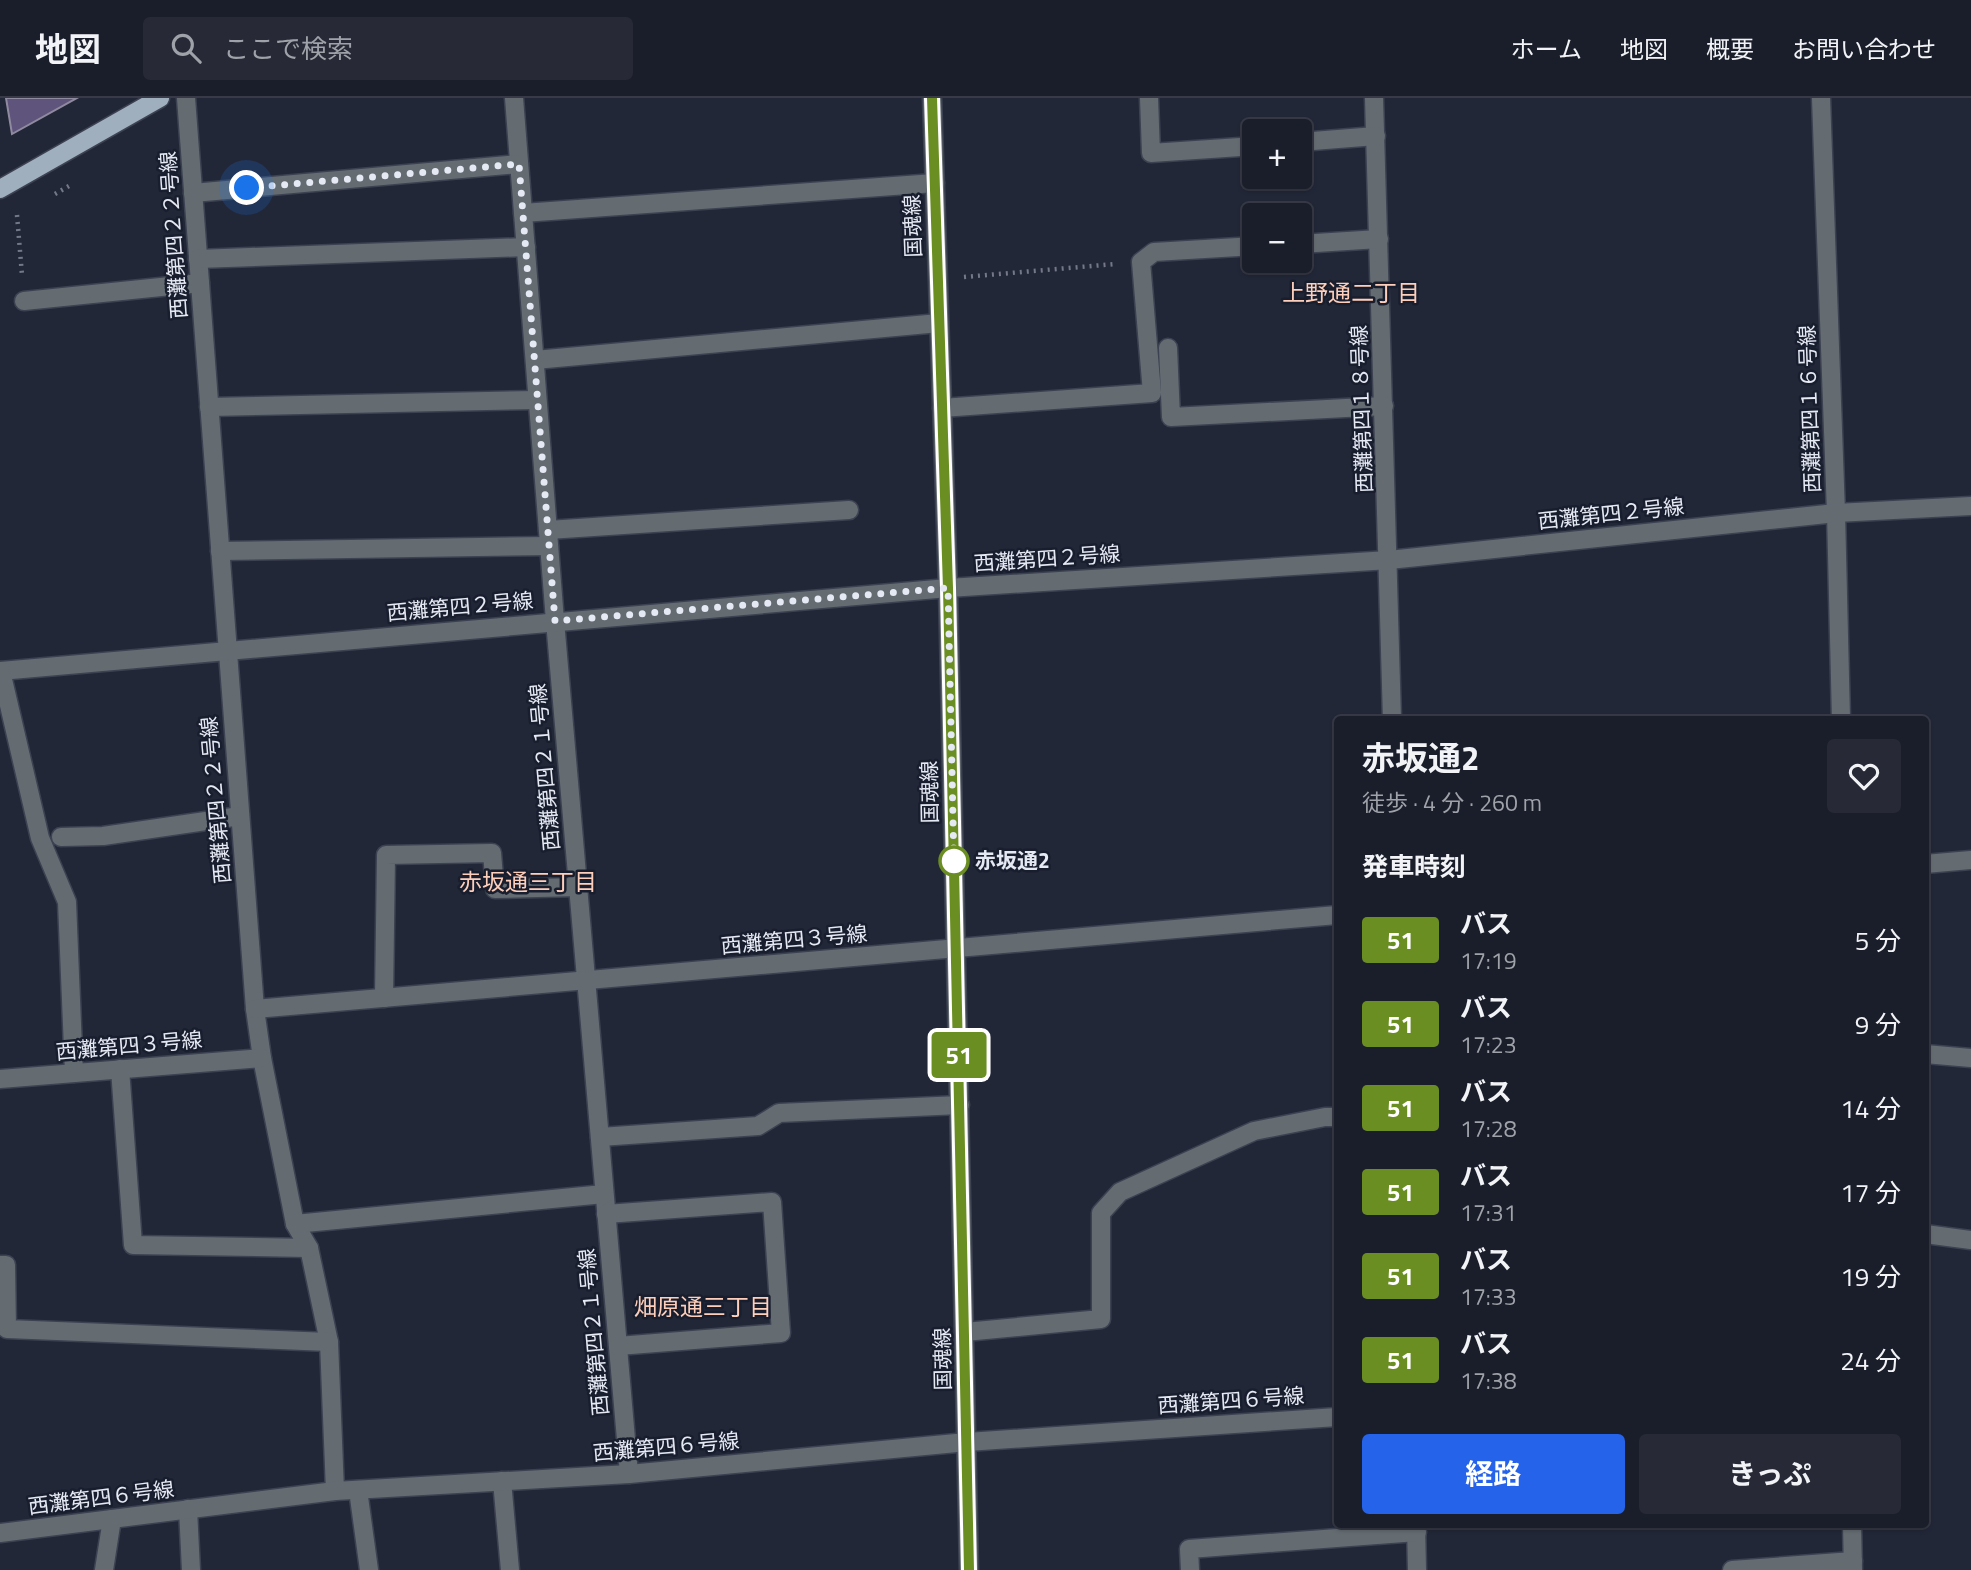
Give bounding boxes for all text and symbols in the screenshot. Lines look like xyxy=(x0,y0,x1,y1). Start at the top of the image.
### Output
search box xyxy=(143,17,633,80)
text: 地図 xyxy=(35,24,101,74)
icon: search xyxy=(167,29,205,67)
text: ここで検索 xyxy=(223,29,353,68)
text: ホーム xyxy=(1511,31,1582,67)
text: 地図 xyxy=(1620,31,1668,67)
text: 概要 xyxy=(1706,31,1754,67)
text: お問い合わせ xyxy=(1792,31,1936,67)
map controls xyxy=(1242,119,1312,273)
button: + xyxy=(1242,119,1312,189)
street label: 西灘第四２２号線 xyxy=(151,150,195,320)
your location xyxy=(229,170,264,205)
street label: 国魂線 xyxy=(895,194,929,258)
button: − xyxy=(1242,203,1312,273)
district label: 上野通二丁目 xyxy=(1282,275,1420,310)
street label: 西灘第四１８号線 xyxy=(1342,325,1380,494)
street label: 西灘第四１６号線 xyxy=(1790,325,1828,494)
street label: 西灘第四２号線 xyxy=(1536,489,1686,537)
street label: 西灘第四２号線 xyxy=(972,537,1121,579)
street label: 西灘第四２号線 xyxy=(385,584,535,628)
street label: 西灘第四２１号線 xyxy=(521,682,567,852)
street label: 西灘第四２２号線 xyxy=(192,715,238,885)
text: 赤坂通2 xyxy=(1362,733,1479,783)
button: heart xyxy=(1827,739,1901,813)
street label: 国魂線 xyxy=(912,760,946,824)
text: 徒歩 · 4 分 · 260 m xyxy=(1362,785,1542,820)
place label: 赤坂通2 xyxy=(975,844,1050,876)
marker: 赤坂通2 xyxy=(939,846,969,876)
text: 発車時刻 xyxy=(1362,847,1466,886)
district label: 赤坂通三丁目 xyxy=(459,864,597,899)
text: バス xyxy=(1460,904,1512,943)
street label: 西灘第四３号線 xyxy=(719,917,869,961)
text: 5 分 xyxy=(1855,921,1901,960)
text: 51 xyxy=(1387,922,1414,958)
text: 17:19 xyxy=(1460,943,1517,978)
text: バス xyxy=(1460,988,1512,1027)
text: 9 分 xyxy=(1855,1005,1901,1044)
text: 51 xyxy=(1387,1006,1414,1042)
street label: 西灘第四３号線 xyxy=(54,1023,204,1067)
text: 17:23 xyxy=(1460,1027,1517,1062)
line badge: 51 xyxy=(928,1032,990,1078)
text: 51 xyxy=(946,1037,972,1073)
text: バス xyxy=(1460,1072,1512,1111)
text: 14 分 xyxy=(1840,1089,1901,1128)
text: 51 xyxy=(1387,1090,1414,1126)
text: 17:28 xyxy=(1460,1111,1517,1146)
text: バス xyxy=(1460,1156,1512,1195)
text: 17 分 xyxy=(1840,1173,1901,1212)
text: 51 xyxy=(1387,1174,1414,1210)
text: 17:31 xyxy=(1460,1195,1517,1230)
text: バス xyxy=(1460,1240,1512,1279)
street label: 西灘第四２１号線 xyxy=(570,1247,616,1417)
text: 19 分 xyxy=(1840,1257,1901,1296)
text: 51 xyxy=(1387,1258,1414,1294)
text: 17:33 xyxy=(1460,1279,1517,1314)
district label: 畑原通三丁目 xyxy=(634,1289,772,1324)
text: バス xyxy=(1460,1324,1512,1363)
street label: 国魂線 xyxy=(925,1327,959,1391)
text: 24 分 xyxy=(1840,1341,1901,1380)
text: 51 xyxy=(1387,1342,1414,1378)
text: 17:38 xyxy=(1460,1363,1517,1398)
street label: 西灘第四６号線 xyxy=(1156,1379,1305,1421)
street label: 西灘第四６号線 xyxy=(591,1424,741,1468)
button: 経路 xyxy=(1362,1434,1625,1514)
button: きっぷ xyxy=(1639,1434,1901,1514)
street label: 西灘第四６号線 xyxy=(26,1472,176,1522)

